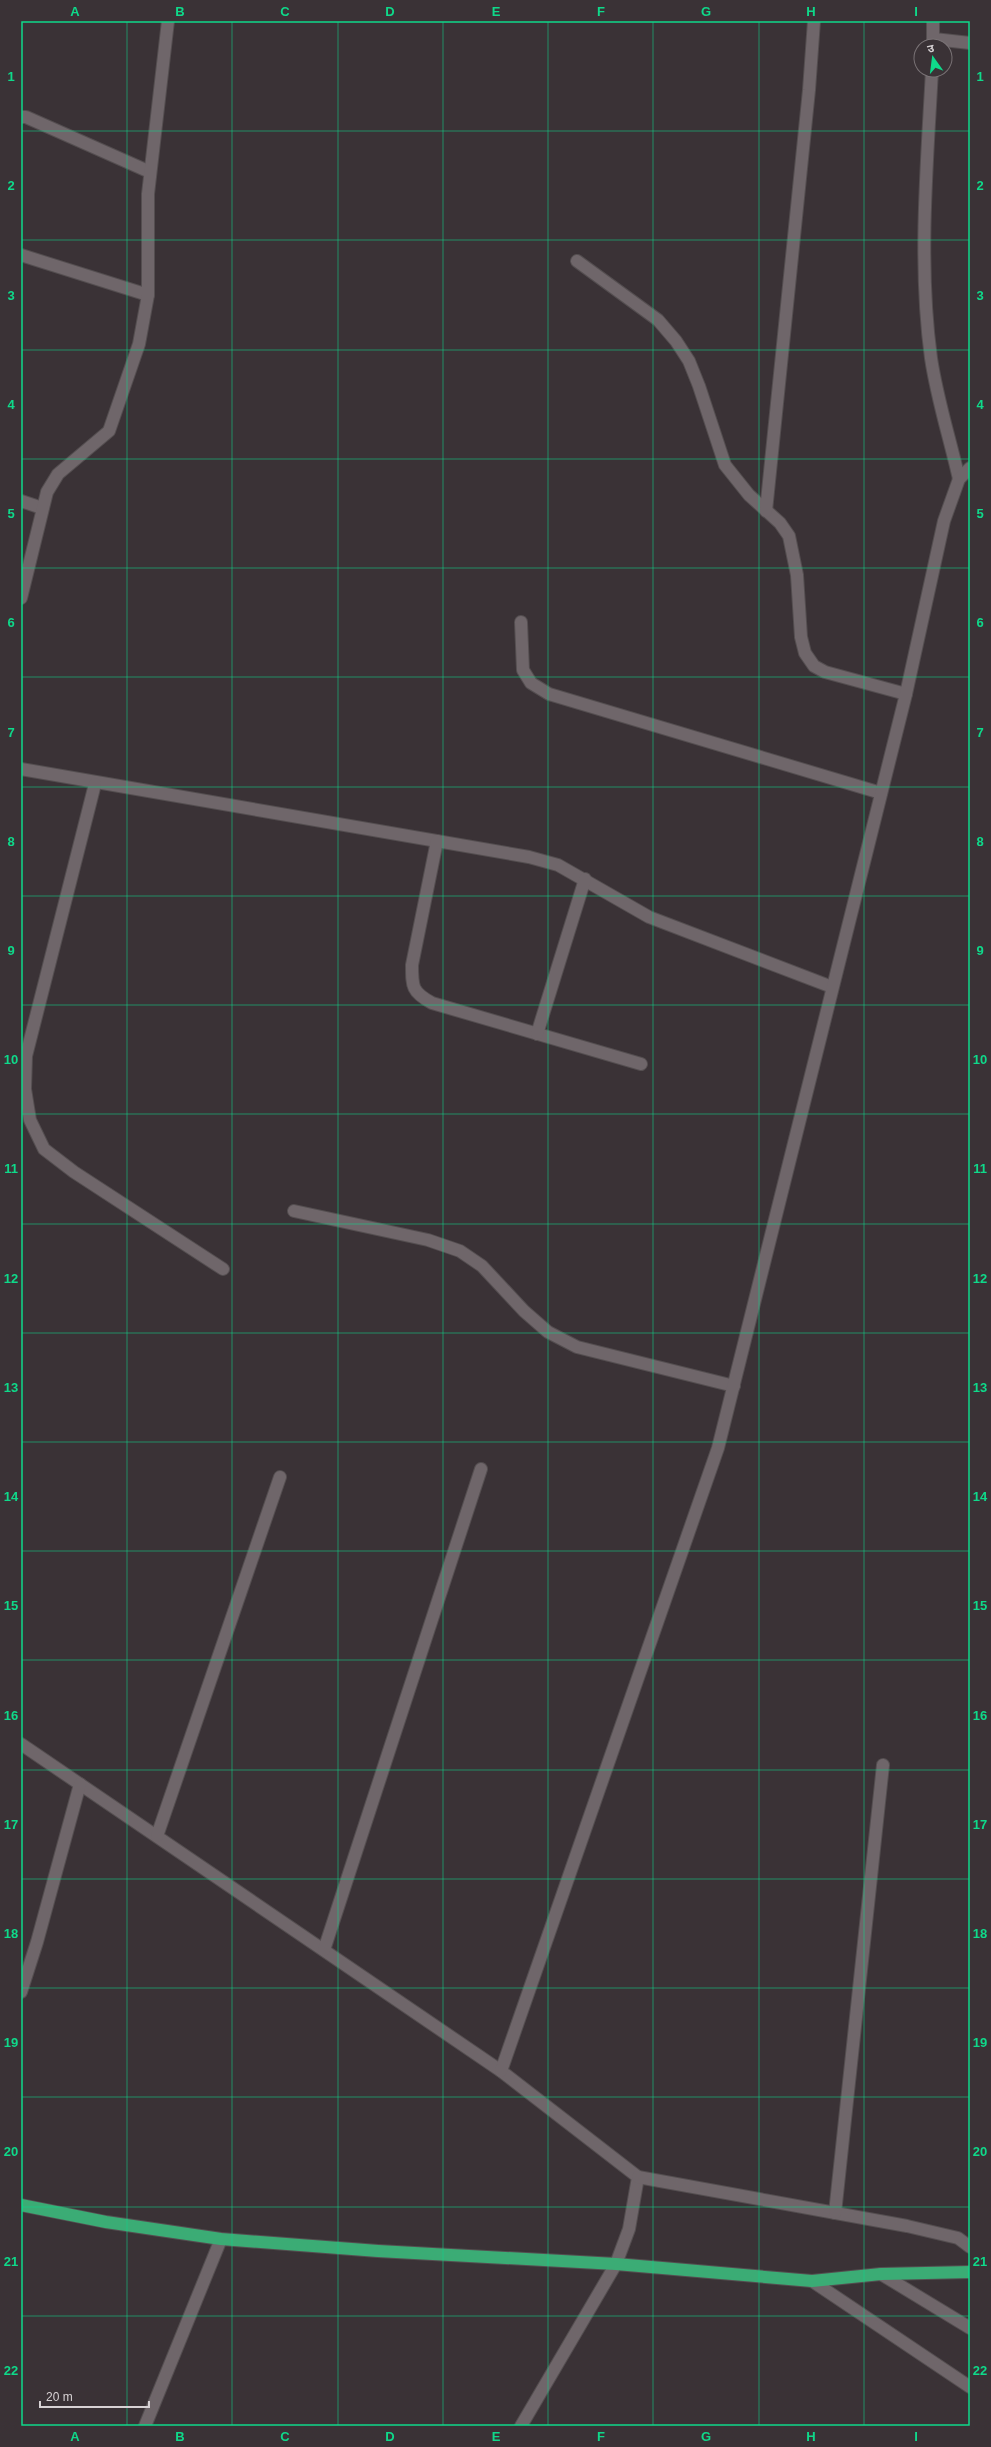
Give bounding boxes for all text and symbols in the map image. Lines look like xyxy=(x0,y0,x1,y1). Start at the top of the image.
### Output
text: A xyxy=(70,4,80,19)
text: B xyxy=(175,4,185,19)
text: C xyxy=(280,4,290,19)
text: D xyxy=(385,4,395,19)
text: E xyxy=(492,4,501,19)
text: F xyxy=(597,4,605,19)
text: G xyxy=(701,4,711,19)
text: H xyxy=(806,4,816,19)
text: I xyxy=(914,4,918,19)
north arrow xyxy=(913,38,953,78)
text: उ xyxy=(926,42,936,55)
text: 1 xyxy=(7,69,15,84)
text: 1 xyxy=(976,69,984,84)
text: 2 xyxy=(7,178,15,193)
text: 2 xyxy=(976,178,984,193)
text: 3 xyxy=(7,288,15,303)
text: 3 xyxy=(976,288,984,303)
text: 4 xyxy=(7,397,15,412)
text: 4 xyxy=(976,397,984,412)
text: 5 xyxy=(7,506,15,521)
text: 5 xyxy=(976,506,984,521)
text: 6 xyxy=(7,615,15,630)
text: 6 xyxy=(976,615,984,630)
text: 7 xyxy=(7,725,15,740)
text: 7 xyxy=(976,725,984,740)
text: 8 xyxy=(7,834,15,849)
text: 8 xyxy=(976,834,984,849)
text: 9 xyxy=(7,943,15,958)
text: 9 xyxy=(976,943,984,958)
text: 10 xyxy=(4,1052,18,1067)
text: 10 xyxy=(973,1052,987,1067)
text: 11 xyxy=(4,1161,18,1176)
text: 11 xyxy=(973,1161,987,1176)
text: 12 xyxy=(4,1271,18,1286)
text: 12 xyxy=(973,1271,987,1286)
text: 13 xyxy=(4,1380,18,1395)
text: 13 xyxy=(973,1380,987,1395)
text: 14 xyxy=(4,1489,19,1504)
text: 14 xyxy=(973,1489,988,1504)
text: 15 xyxy=(4,1598,18,1613)
text: 15 xyxy=(973,1598,987,1613)
text: 16 xyxy=(4,1708,18,1723)
text: 16 xyxy=(973,1708,987,1723)
text: 17 xyxy=(4,1817,18,1832)
text: 17 xyxy=(973,1817,987,1832)
text: 18 xyxy=(4,1926,18,1941)
text: 18 xyxy=(973,1926,987,1941)
text: 19 xyxy=(4,2035,18,2050)
text: 19 xyxy=(973,2035,987,2050)
text: 20 xyxy=(4,2144,18,2159)
text: 20 xyxy=(973,2144,987,2159)
text: 21 xyxy=(4,2254,18,2269)
text: 21 xyxy=(973,2254,987,2269)
text: 22 xyxy=(4,2363,18,2378)
text: 22 xyxy=(973,2363,987,2378)
scale bar xyxy=(40,2383,149,2409)
text: 20 m xyxy=(46,2390,73,2404)
text: A xyxy=(70,2429,80,2444)
text: B xyxy=(175,2429,185,2444)
text: C xyxy=(280,2429,290,2444)
text: D xyxy=(385,2429,395,2444)
text: E xyxy=(492,2429,501,2444)
text: F xyxy=(597,2429,605,2444)
text: G xyxy=(701,2429,711,2444)
text: H xyxy=(806,2429,816,2444)
text: I xyxy=(914,2429,918,2444)

